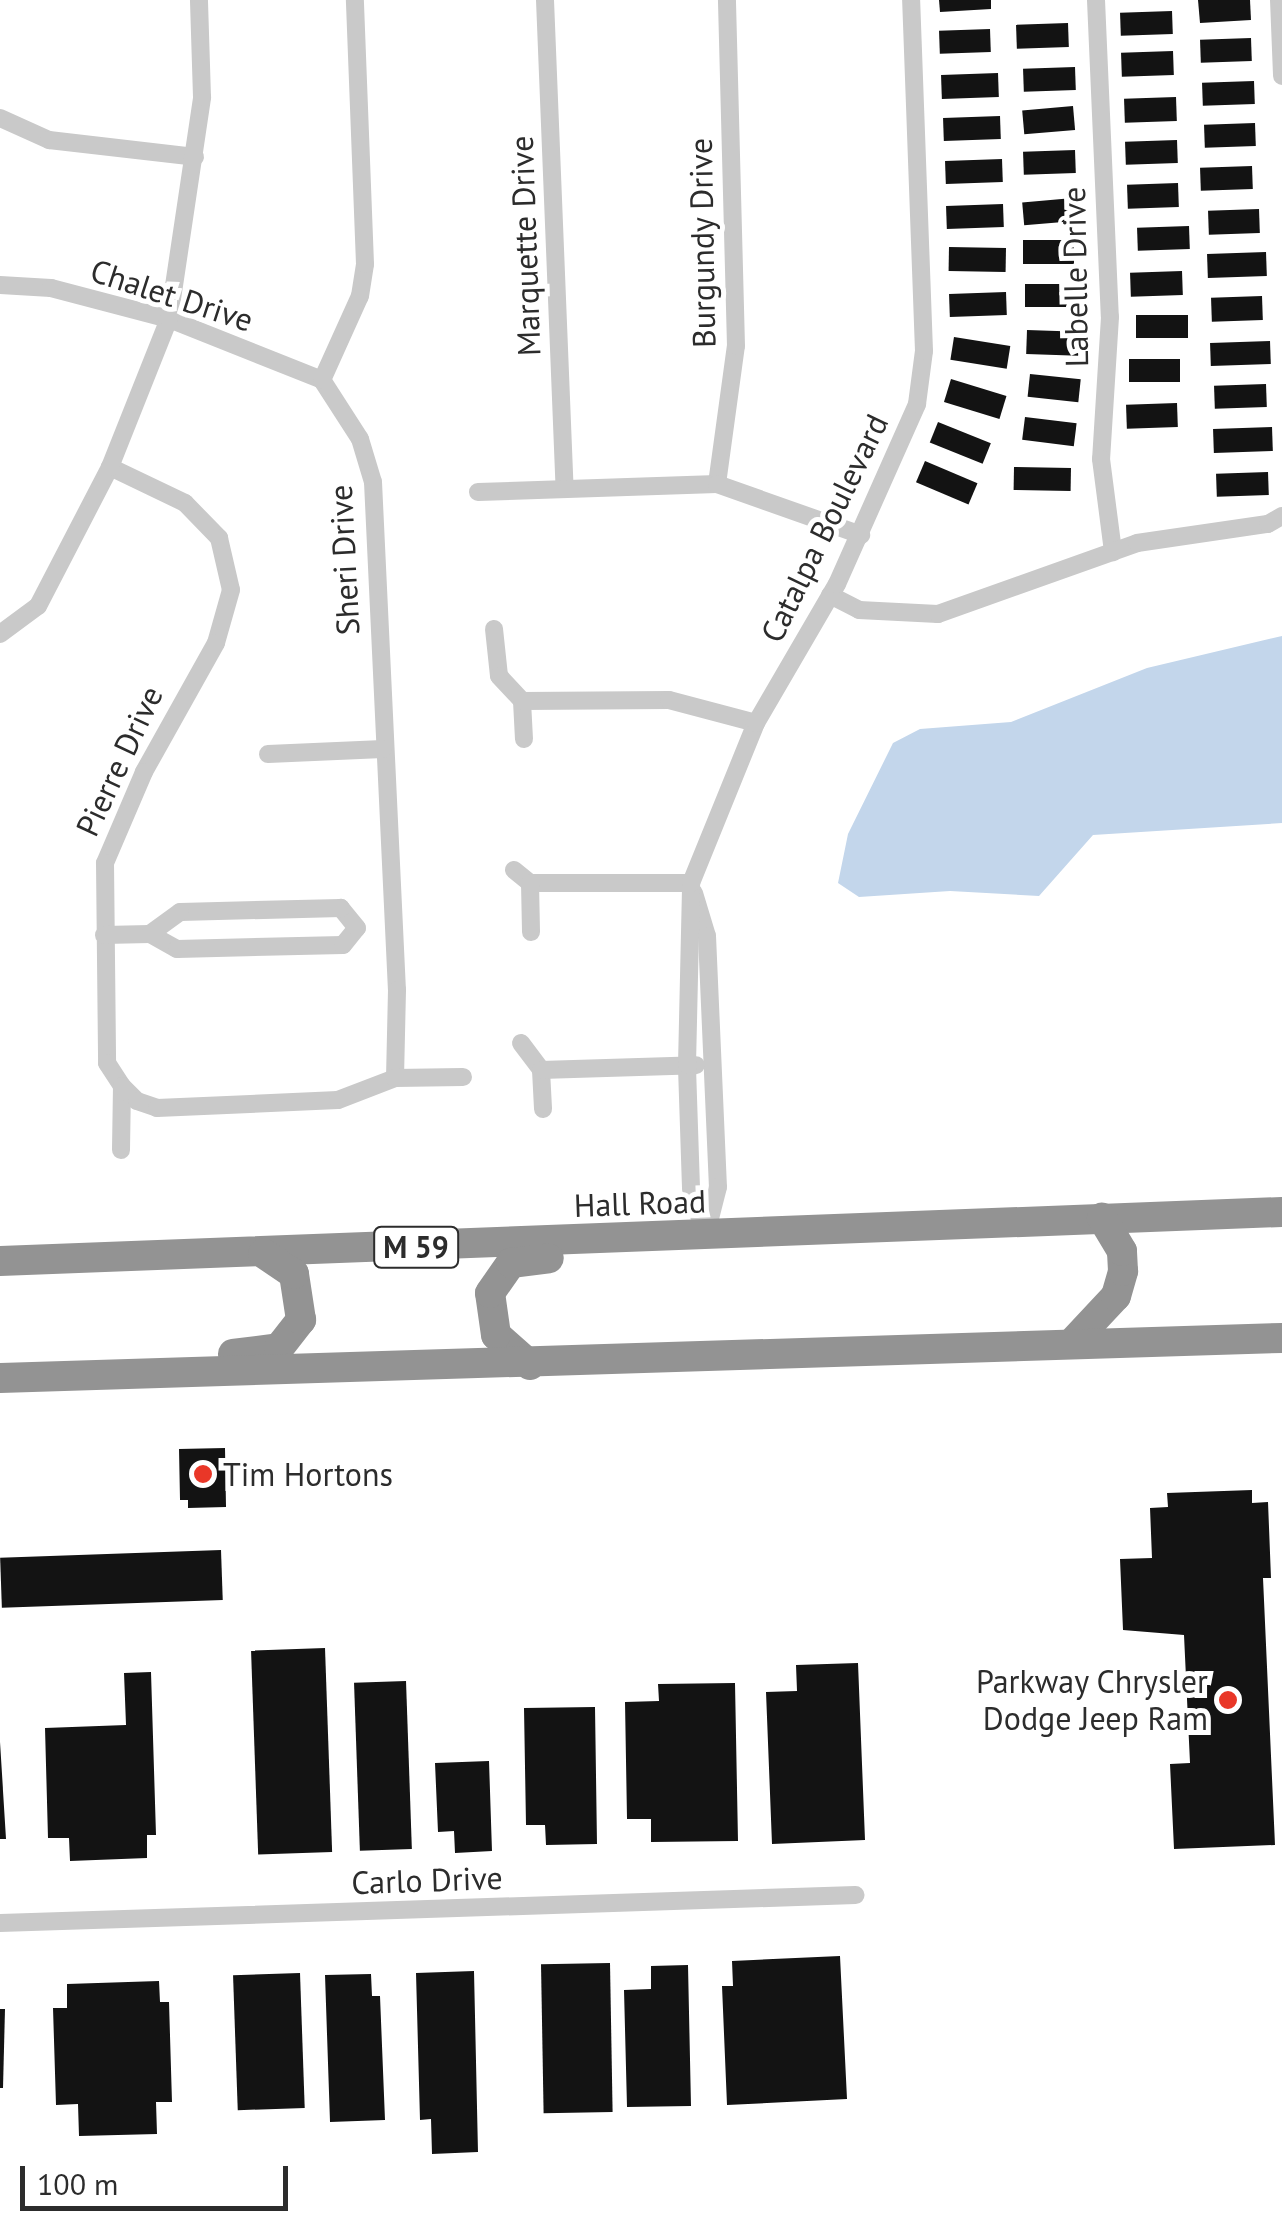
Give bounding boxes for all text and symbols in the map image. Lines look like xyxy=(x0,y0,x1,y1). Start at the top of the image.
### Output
street label: Marquette Drive xyxy=(502,135,548,357)
street label: Burgundy Drive xyxy=(681,137,723,349)
street label: Labelle Drive xyxy=(1054,186,1096,368)
street label: Chalet Drive xyxy=(86,251,258,339)
street label: Catalpa Boulevard xyxy=(752,408,896,648)
street label: Sheri Drive xyxy=(321,484,367,636)
street label: Pierre Drive xyxy=(68,680,170,842)
street label: Hall Road xyxy=(573,1182,707,1224)
road number: M 59 xyxy=(371,1222,461,1272)
place label: Tim Hortons xyxy=(223,1455,393,1493)
marker: Tim Hortons xyxy=(192,1463,214,1485)
place label: Parkway Chrysler Dodge Jeep Ram xyxy=(975,1663,1208,1738)
marker: Parkway Chrysler Dodge Jeep Ram xyxy=(1217,1689,1239,1711)
street label: Carlo Drive xyxy=(351,1858,503,1902)
scale bar xyxy=(25,2146,292,2208)
text: 100 m xyxy=(37,2164,118,2203)

